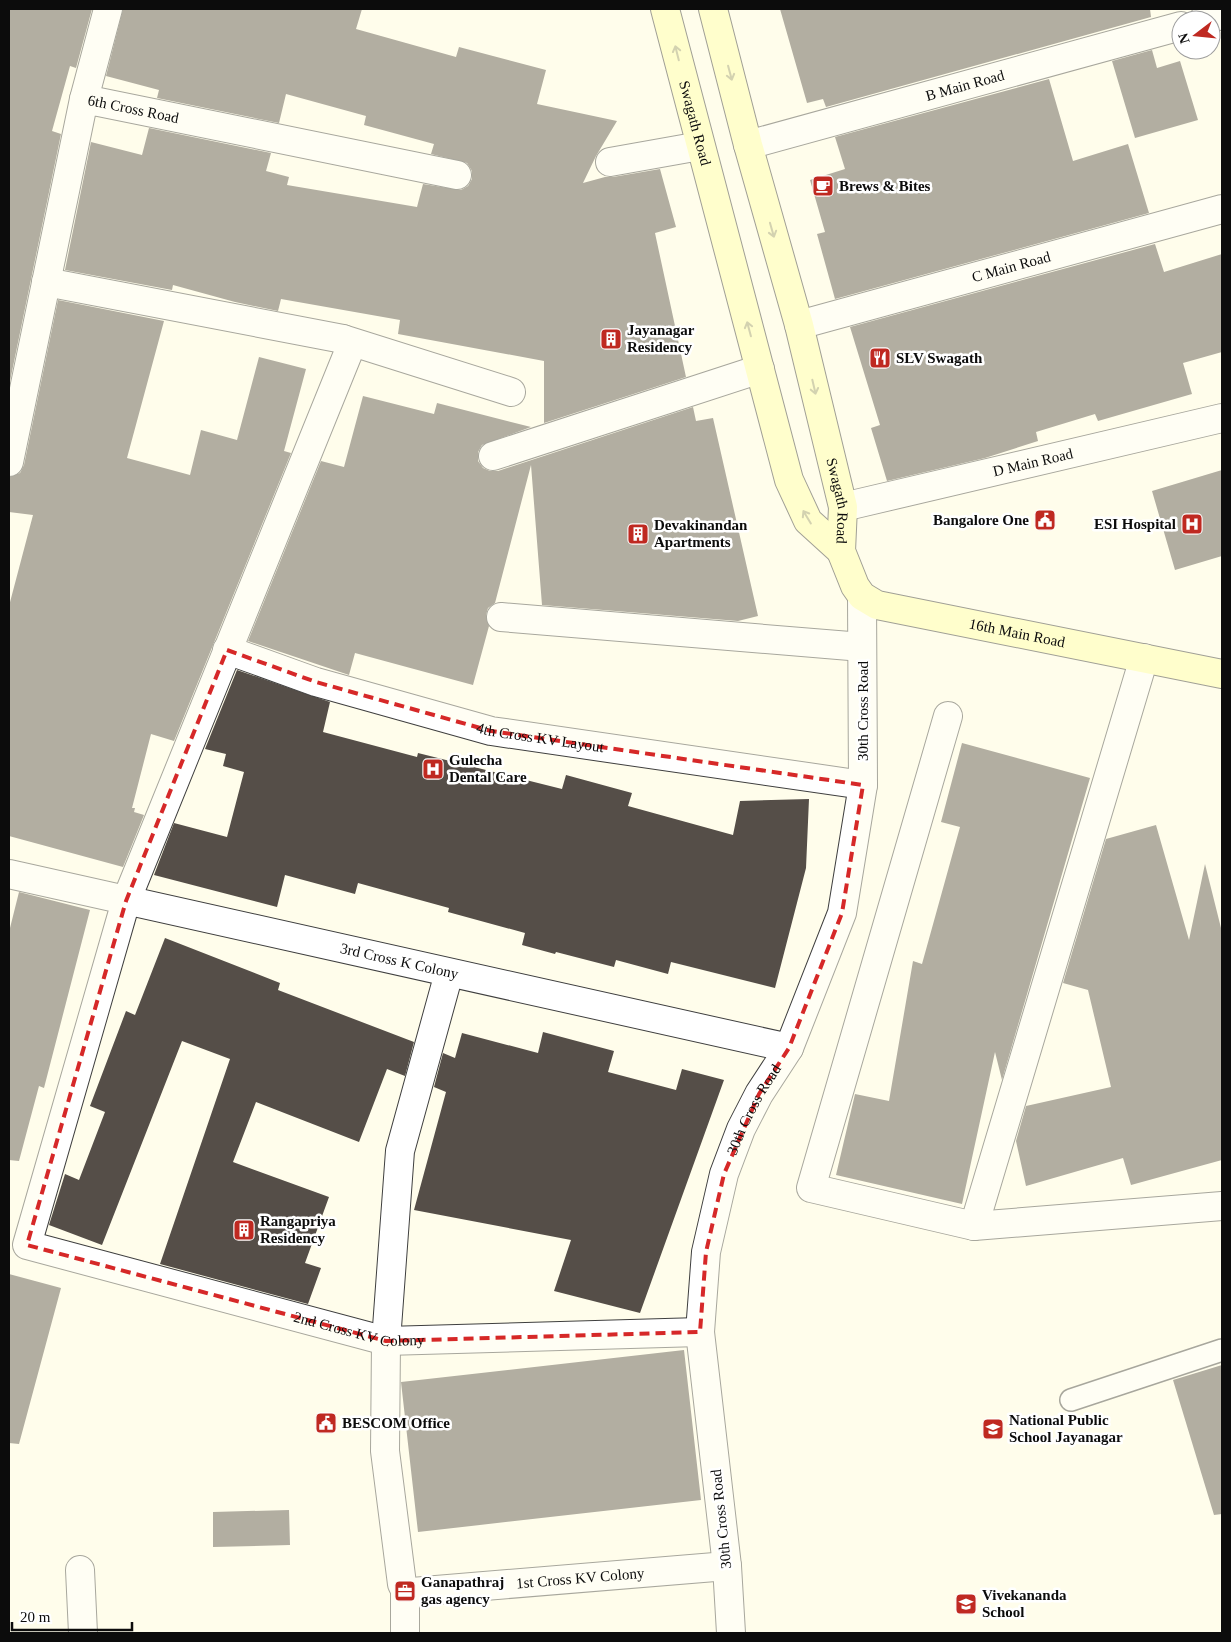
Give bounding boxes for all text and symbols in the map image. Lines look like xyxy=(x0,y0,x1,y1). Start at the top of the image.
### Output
north arrow xyxy=(1171,10,1221,60)
text: N xyxy=(1175,32,1193,45)
one-way arrow xyxy=(671,46,681,62)
one-way arrow xyxy=(725,64,735,80)
street label: B Main Road xyxy=(924,67,1007,104)
street label: Swagath Road xyxy=(676,79,714,168)
street label: 6th Cross Road xyxy=(86,92,181,126)
cafe icon: Brews & Bites xyxy=(811,174,835,198)
place label: Brews & Bites xyxy=(839,178,931,194)
one-way arrow xyxy=(768,221,778,237)
street label: C Main Road xyxy=(970,248,1053,285)
one-way arrow xyxy=(744,321,753,337)
place label: Jayanagar Residency xyxy=(627,322,695,355)
building icon: Jayanagar Residency xyxy=(599,327,623,351)
restaurant icon: SLV Swagath xyxy=(868,346,892,370)
place label: SLV Swagath xyxy=(896,350,983,366)
one-way arrow xyxy=(810,378,819,394)
street label: D Main Road xyxy=(991,445,1075,480)
street label: Swagath Road xyxy=(823,456,851,545)
public building icon: Bangalore One xyxy=(1033,508,1057,532)
one-way arrow xyxy=(802,510,812,524)
place label: Bangalore One xyxy=(933,512,1029,528)
hospital icon: ESI Hospital xyxy=(1180,512,1204,536)
place label: ESI Hospital xyxy=(1094,516,1176,532)
place label: Devakinandan Apartments xyxy=(654,517,748,550)
building icon: Devakinandan Apartments xyxy=(626,522,650,546)
street label: 16th Main Road xyxy=(968,616,1067,651)
street label: 30th Cross Road xyxy=(855,661,871,761)
street label: 4th Cross KV Layout xyxy=(475,719,606,755)
place label: Gulecha Dental Care xyxy=(449,752,527,785)
hospital icon: Gulecha Dental Care xyxy=(421,757,445,781)
street label: 3rd Cross K Colony xyxy=(339,940,460,982)
street label: 30th Cross Road xyxy=(724,1061,784,1157)
place label: Rangapriya Residency xyxy=(260,1213,336,1246)
building icon: Rangapriya Residency xyxy=(232,1218,256,1242)
street label: 2nd Cross KV Colony xyxy=(292,1309,425,1350)
public building icon: BESCOM Office xyxy=(314,1411,338,1435)
place label: National Public School Jayanagar xyxy=(1009,1412,1123,1445)
place label: BESCOM Office xyxy=(342,1415,450,1431)
school or university icon: National Public School Jayanagar xyxy=(981,1417,1005,1441)
street label: 30th Cross Road xyxy=(708,1468,734,1570)
street label: 1st Cross KV Colony xyxy=(515,1565,645,1591)
place label: Ganapathraj gas agency xyxy=(421,1574,504,1607)
office icon: Ganapathraj gas agency xyxy=(393,1579,417,1603)
place label: Vivekananda School xyxy=(982,1587,1067,1620)
school or university icon: Vivekananda School xyxy=(954,1592,978,1616)
scale bar xyxy=(12,1600,132,1632)
text: 20 m xyxy=(20,1609,51,1625)

